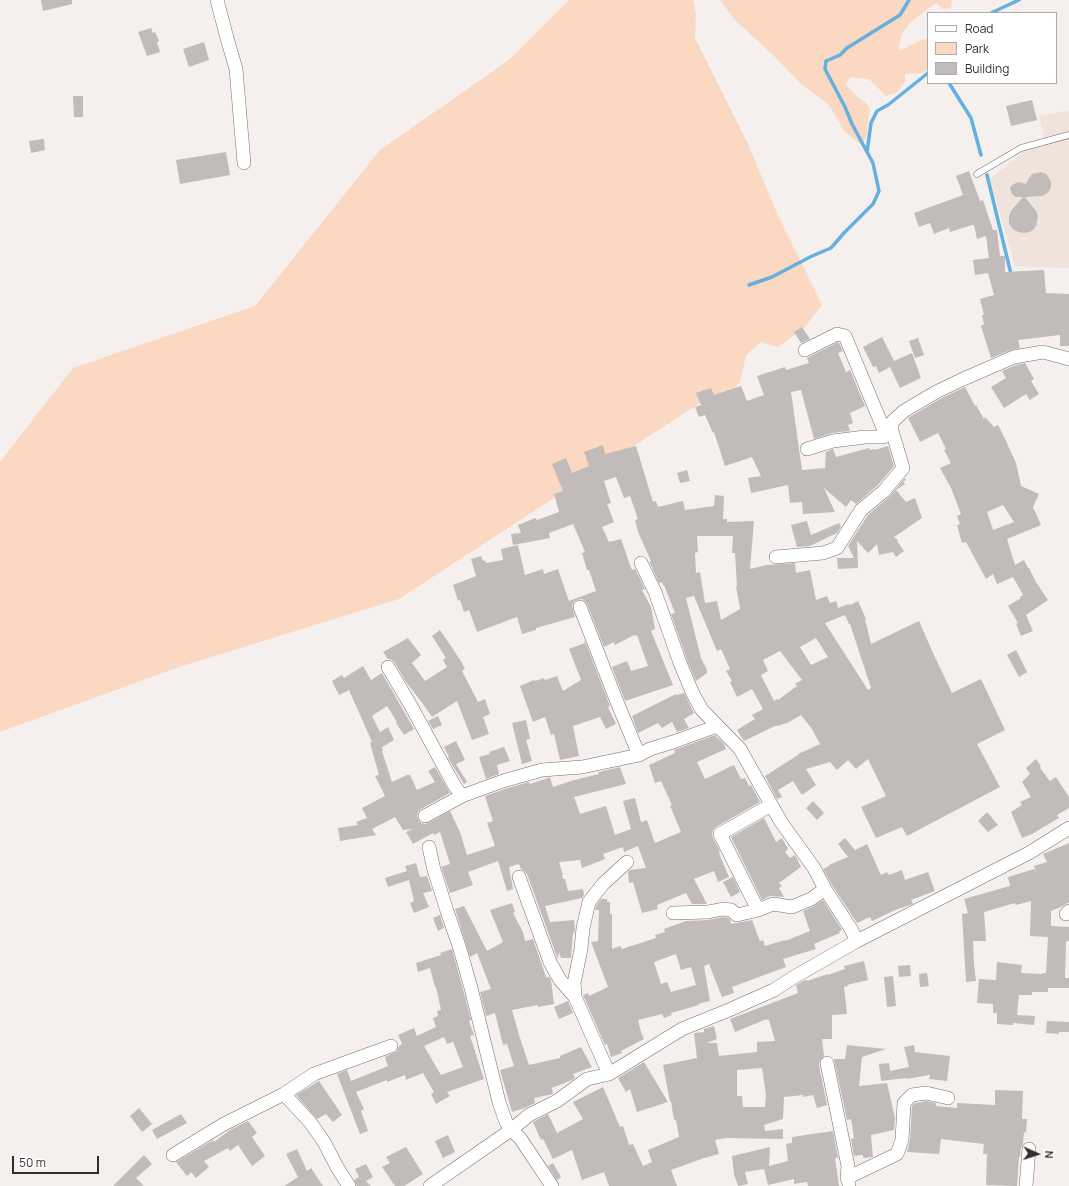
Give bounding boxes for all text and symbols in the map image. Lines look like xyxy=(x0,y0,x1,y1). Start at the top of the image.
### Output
legend xyxy=(927,12,1057,84)
text: Road xyxy=(965,20,993,37)
text: Park xyxy=(965,40,989,57)
text: Building xyxy=(965,60,1009,77)
north arrow xyxy=(1017,1134,1057,1174)
scale bar xyxy=(14,1148,101,1174)
text: N xyxy=(1042,1150,1057,1159)
text: 50 m xyxy=(19,1154,46,1171)

